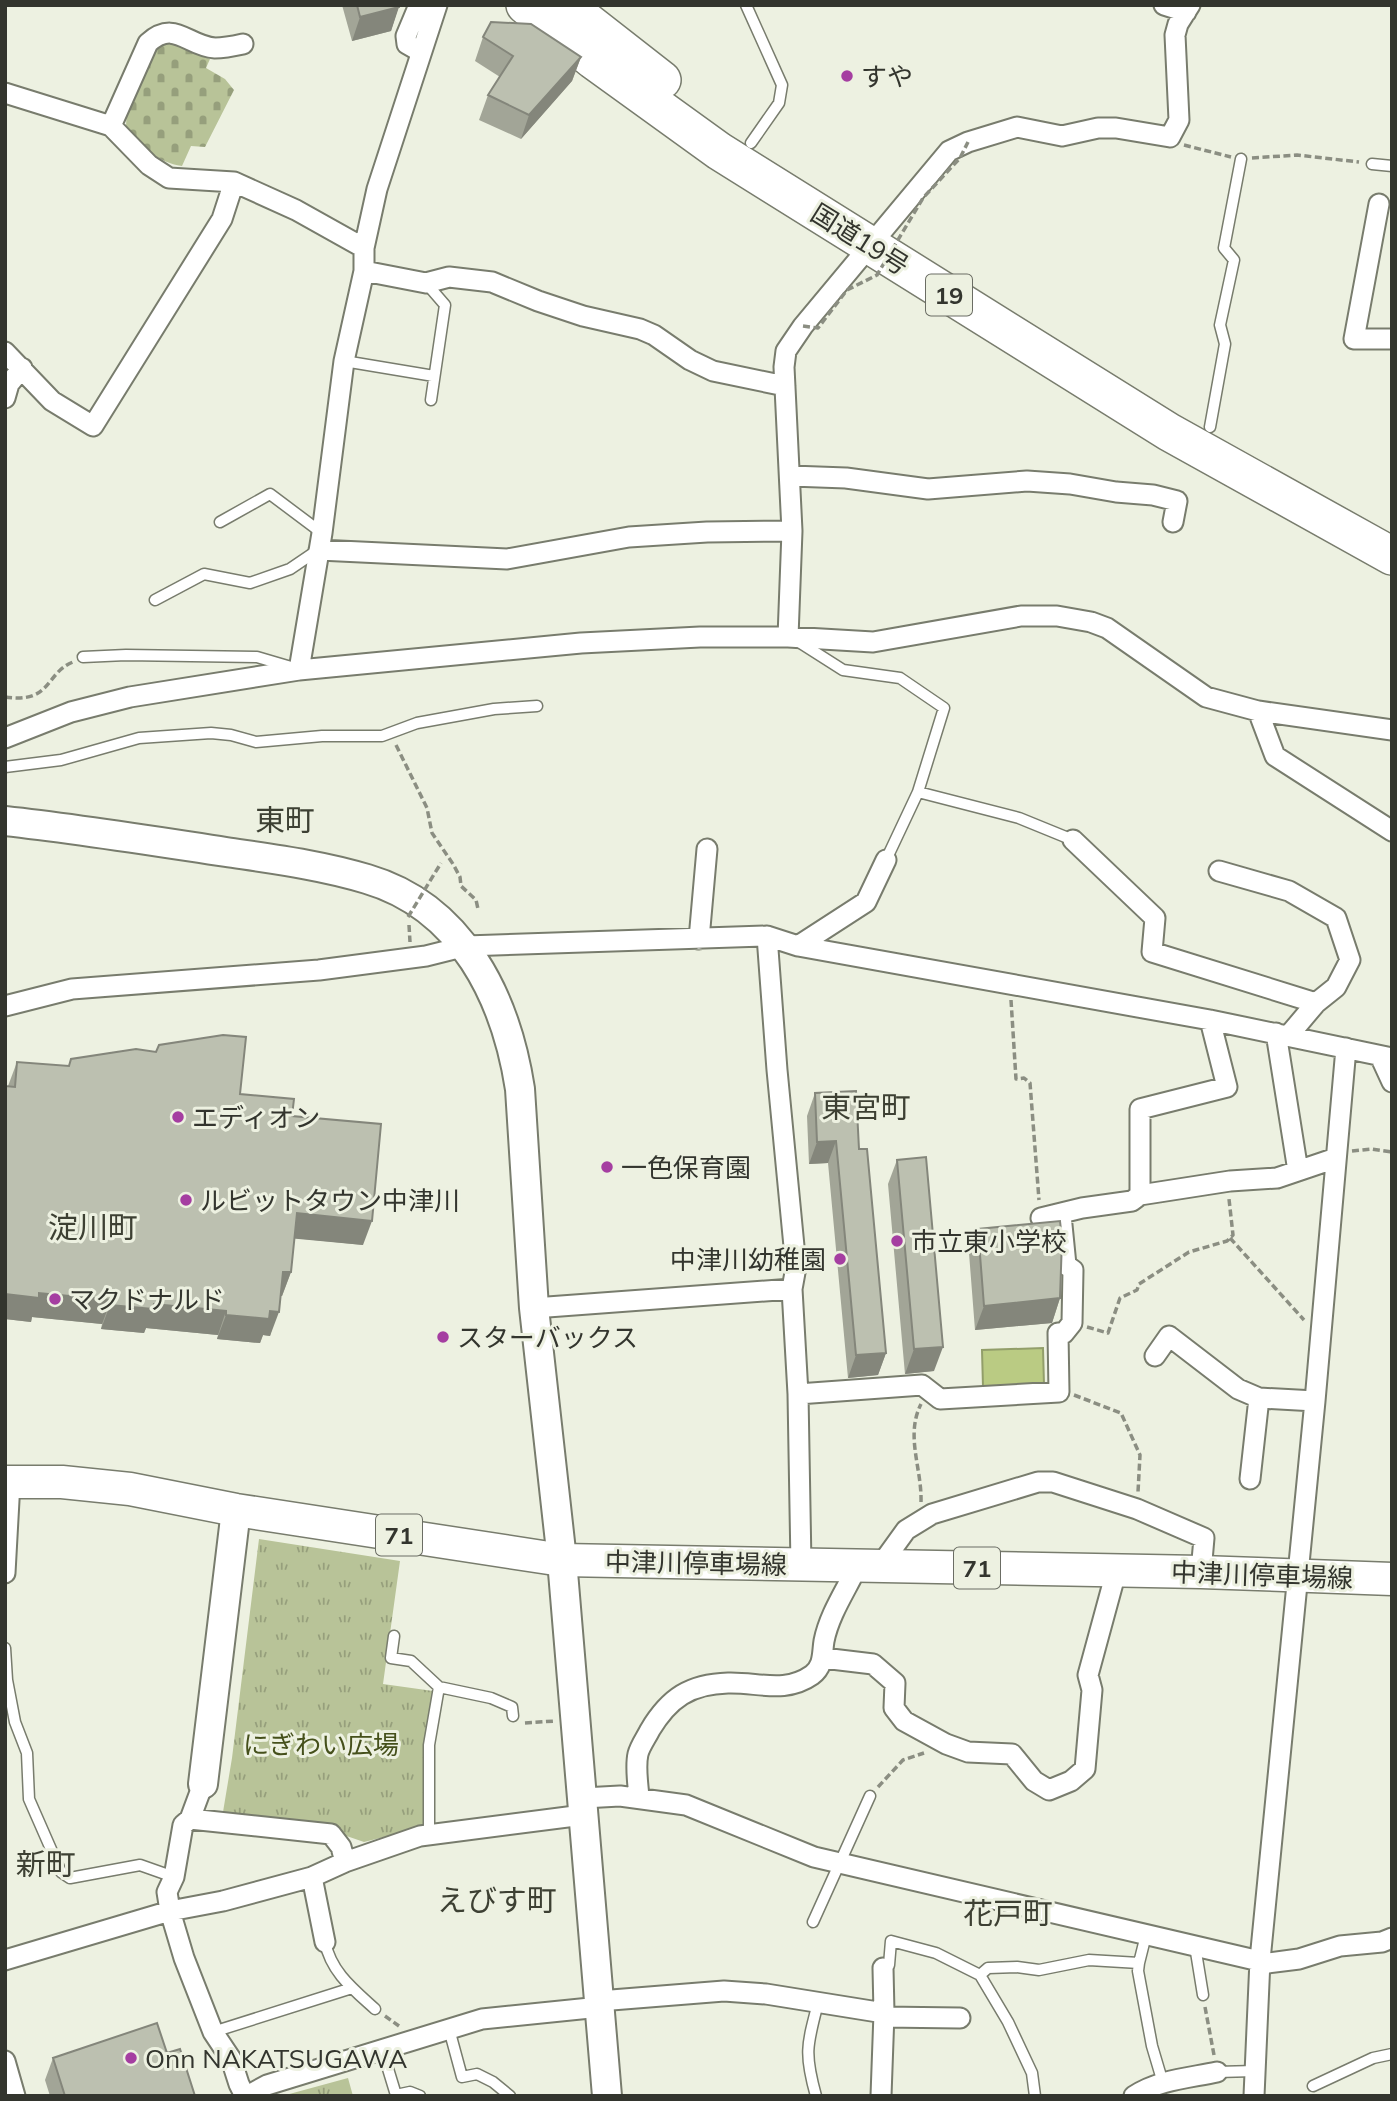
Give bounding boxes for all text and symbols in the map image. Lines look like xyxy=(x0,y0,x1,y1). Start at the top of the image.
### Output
place label: すや xyxy=(861,60,913,93)
marker: すや xyxy=(839,68,855,84)
street label: 国道19号 xyxy=(805,196,915,282)
road number: 19 xyxy=(926,274,972,316)
district label: 東町 xyxy=(255,801,315,839)
district label: 東宮町 xyxy=(821,1088,911,1126)
place label: エディオン xyxy=(192,1101,320,1134)
marker: エディオン xyxy=(170,1109,186,1125)
place label: 一色保育園 xyxy=(621,1151,751,1184)
marker: 一色保育園 xyxy=(599,1159,615,1175)
place label: ルビットタウン中津川 xyxy=(200,1184,460,1217)
marker: ルビットタウン中津川 xyxy=(178,1192,194,1208)
district label: 淀川町 xyxy=(48,1208,138,1246)
place label: 市立東小学校 xyxy=(911,1225,1067,1258)
marker: 市立東小学校 xyxy=(889,1233,905,1249)
place label: 中津川幼稚園 xyxy=(670,1243,826,1276)
marker: 中津川幼稚園 xyxy=(832,1251,848,1267)
place label: マクドナルド xyxy=(69,1283,225,1316)
marker: マクドナルド xyxy=(47,1291,63,1307)
place label: スターバックス xyxy=(457,1321,638,1354)
marker: スターバックス xyxy=(435,1329,451,1345)
road number: 71 xyxy=(376,1514,422,1555)
street label: 中津川停車場線 xyxy=(605,1545,787,1581)
road number: 71 xyxy=(954,1548,1000,1588)
street label: 中津川停車場線 xyxy=(1170,1555,1354,1595)
park label: にぎわい広場 xyxy=(243,1728,399,1761)
district label: 新町 xyxy=(16,1845,76,1883)
district label: えびす町 xyxy=(437,1881,557,1919)
district label: 花戸町 xyxy=(963,1894,1053,1932)
place label: Onn NAKATSUGAWA xyxy=(145,2042,407,2075)
marker: Onn NAKATSUGAWA xyxy=(123,2050,139,2066)

